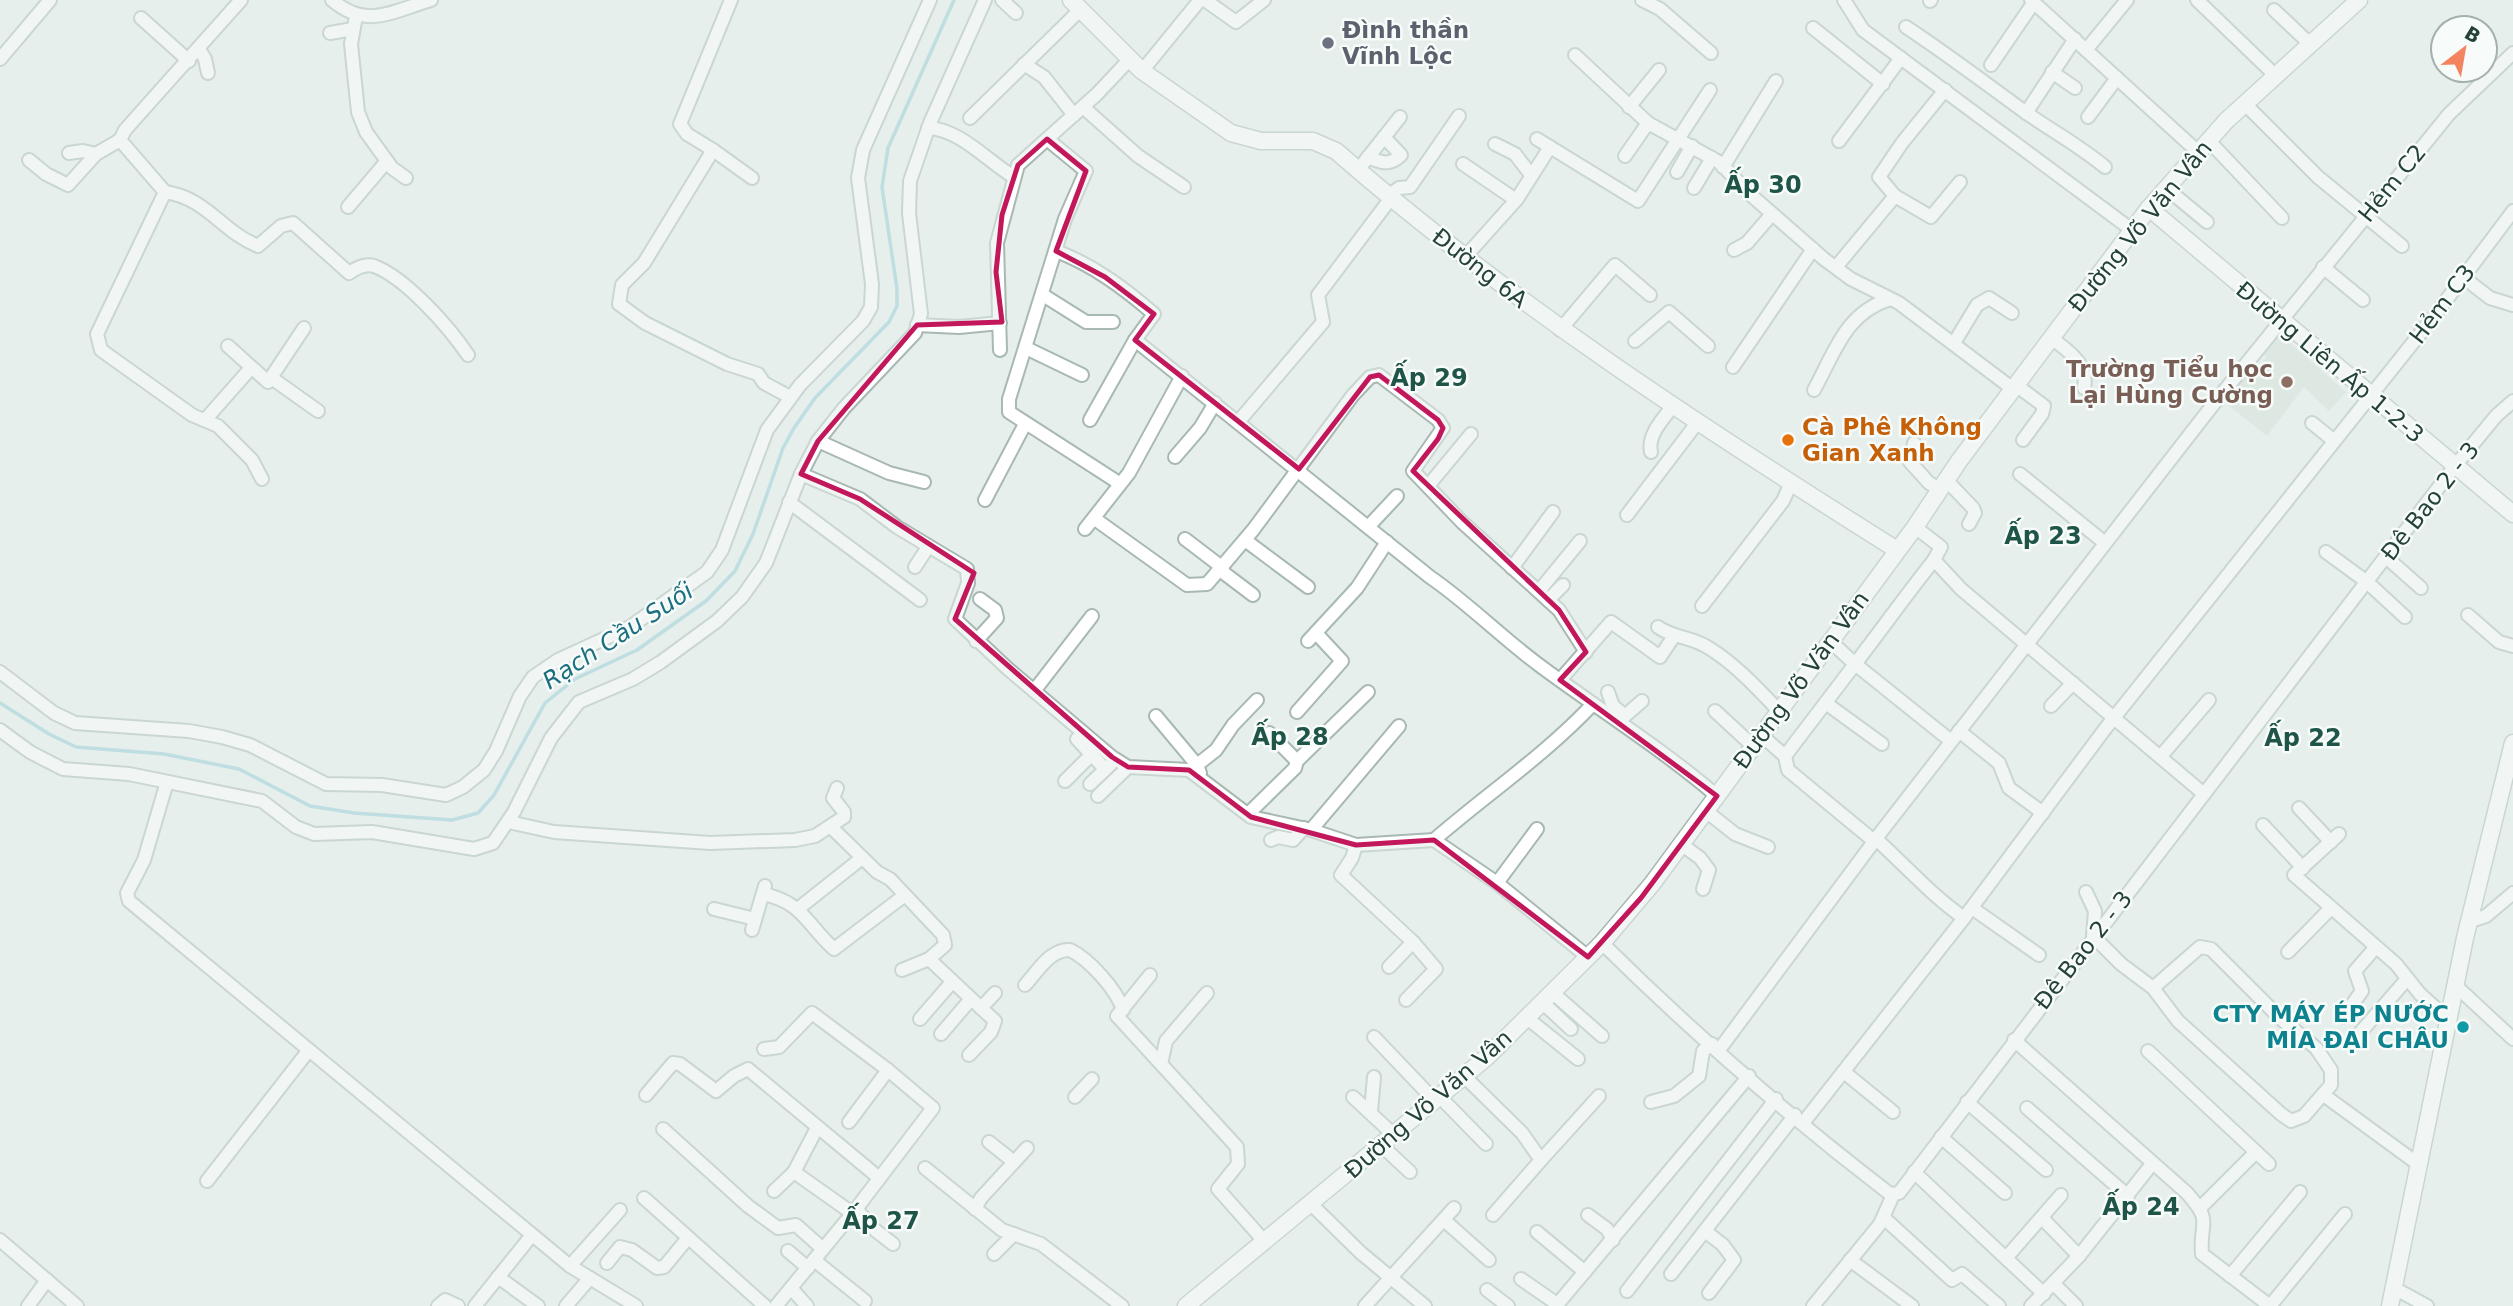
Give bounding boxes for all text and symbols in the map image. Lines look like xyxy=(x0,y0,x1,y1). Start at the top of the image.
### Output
north arrow xyxy=(2429,14,2499,84)
place label: Đình thần Vĩnh Lộc xyxy=(1342,17,1469,69)
text: B xyxy=(2461,21,2485,48)
marker: Đình thần Vĩnh Lộc xyxy=(1320,35,1336,51)
street label: Đường Võ Văn Vân xyxy=(2063,135,2217,317)
street label: Hẻm C2 xyxy=(2353,139,2431,227)
district label: Ấp 30 xyxy=(1724,166,1802,199)
street label: Đường 6A xyxy=(1427,223,1533,313)
street label: Hẻm C3 xyxy=(2404,259,2480,349)
street label: Đường Liên Ấp 1-2-3 xyxy=(2231,274,2431,448)
place label: Trường Tiểu học Lại Hùng Cường xyxy=(2066,355,2273,408)
district label: Ấp 29 xyxy=(1390,359,1468,392)
marker: Trường Tiểu học Lại Hùng Cường xyxy=(2279,374,2295,390)
place label: Cà Phê Không Gian Xanh xyxy=(1802,414,1982,466)
marker: Cà Phê Không Gian Xanh xyxy=(1780,432,1796,448)
street label: Đê Bao 2 - 3 xyxy=(2376,437,2484,565)
district label: Ấp 23 xyxy=(2004,517,2082,550)
water label: Rạch Cầu Suối xyxy=(538,577,699,695)
street label: Đường Võ Văn Vân xyxy=(1728,586,1874,774)
district label: Ấp 28 xyxy=(1251,718,1329,751)
district label: Ấp 22 xyxy=(2264,719,2342,752)
street label: Đê Bao 2 - 3 xyxy=(2029,886,2137,1014)
place label: CTY MÁY ÉP NƯỚC MÍA ĐẠI CHÂU xyxy=(2213,1000,2449,1053)
marker: CTY MÁY ÉP NƯỚC MÍA ĐẠI CHÂU xyxy=(2455,1019,2471,1035)
street label: Đường Võ Văn Vân xyxy=(1339,1024,1517,1184)
district label: Ấp 24 xyxy=(2102,1188,2180,1221)
district label: Ấp 27 xyxy=(842,1202,920,1235)

